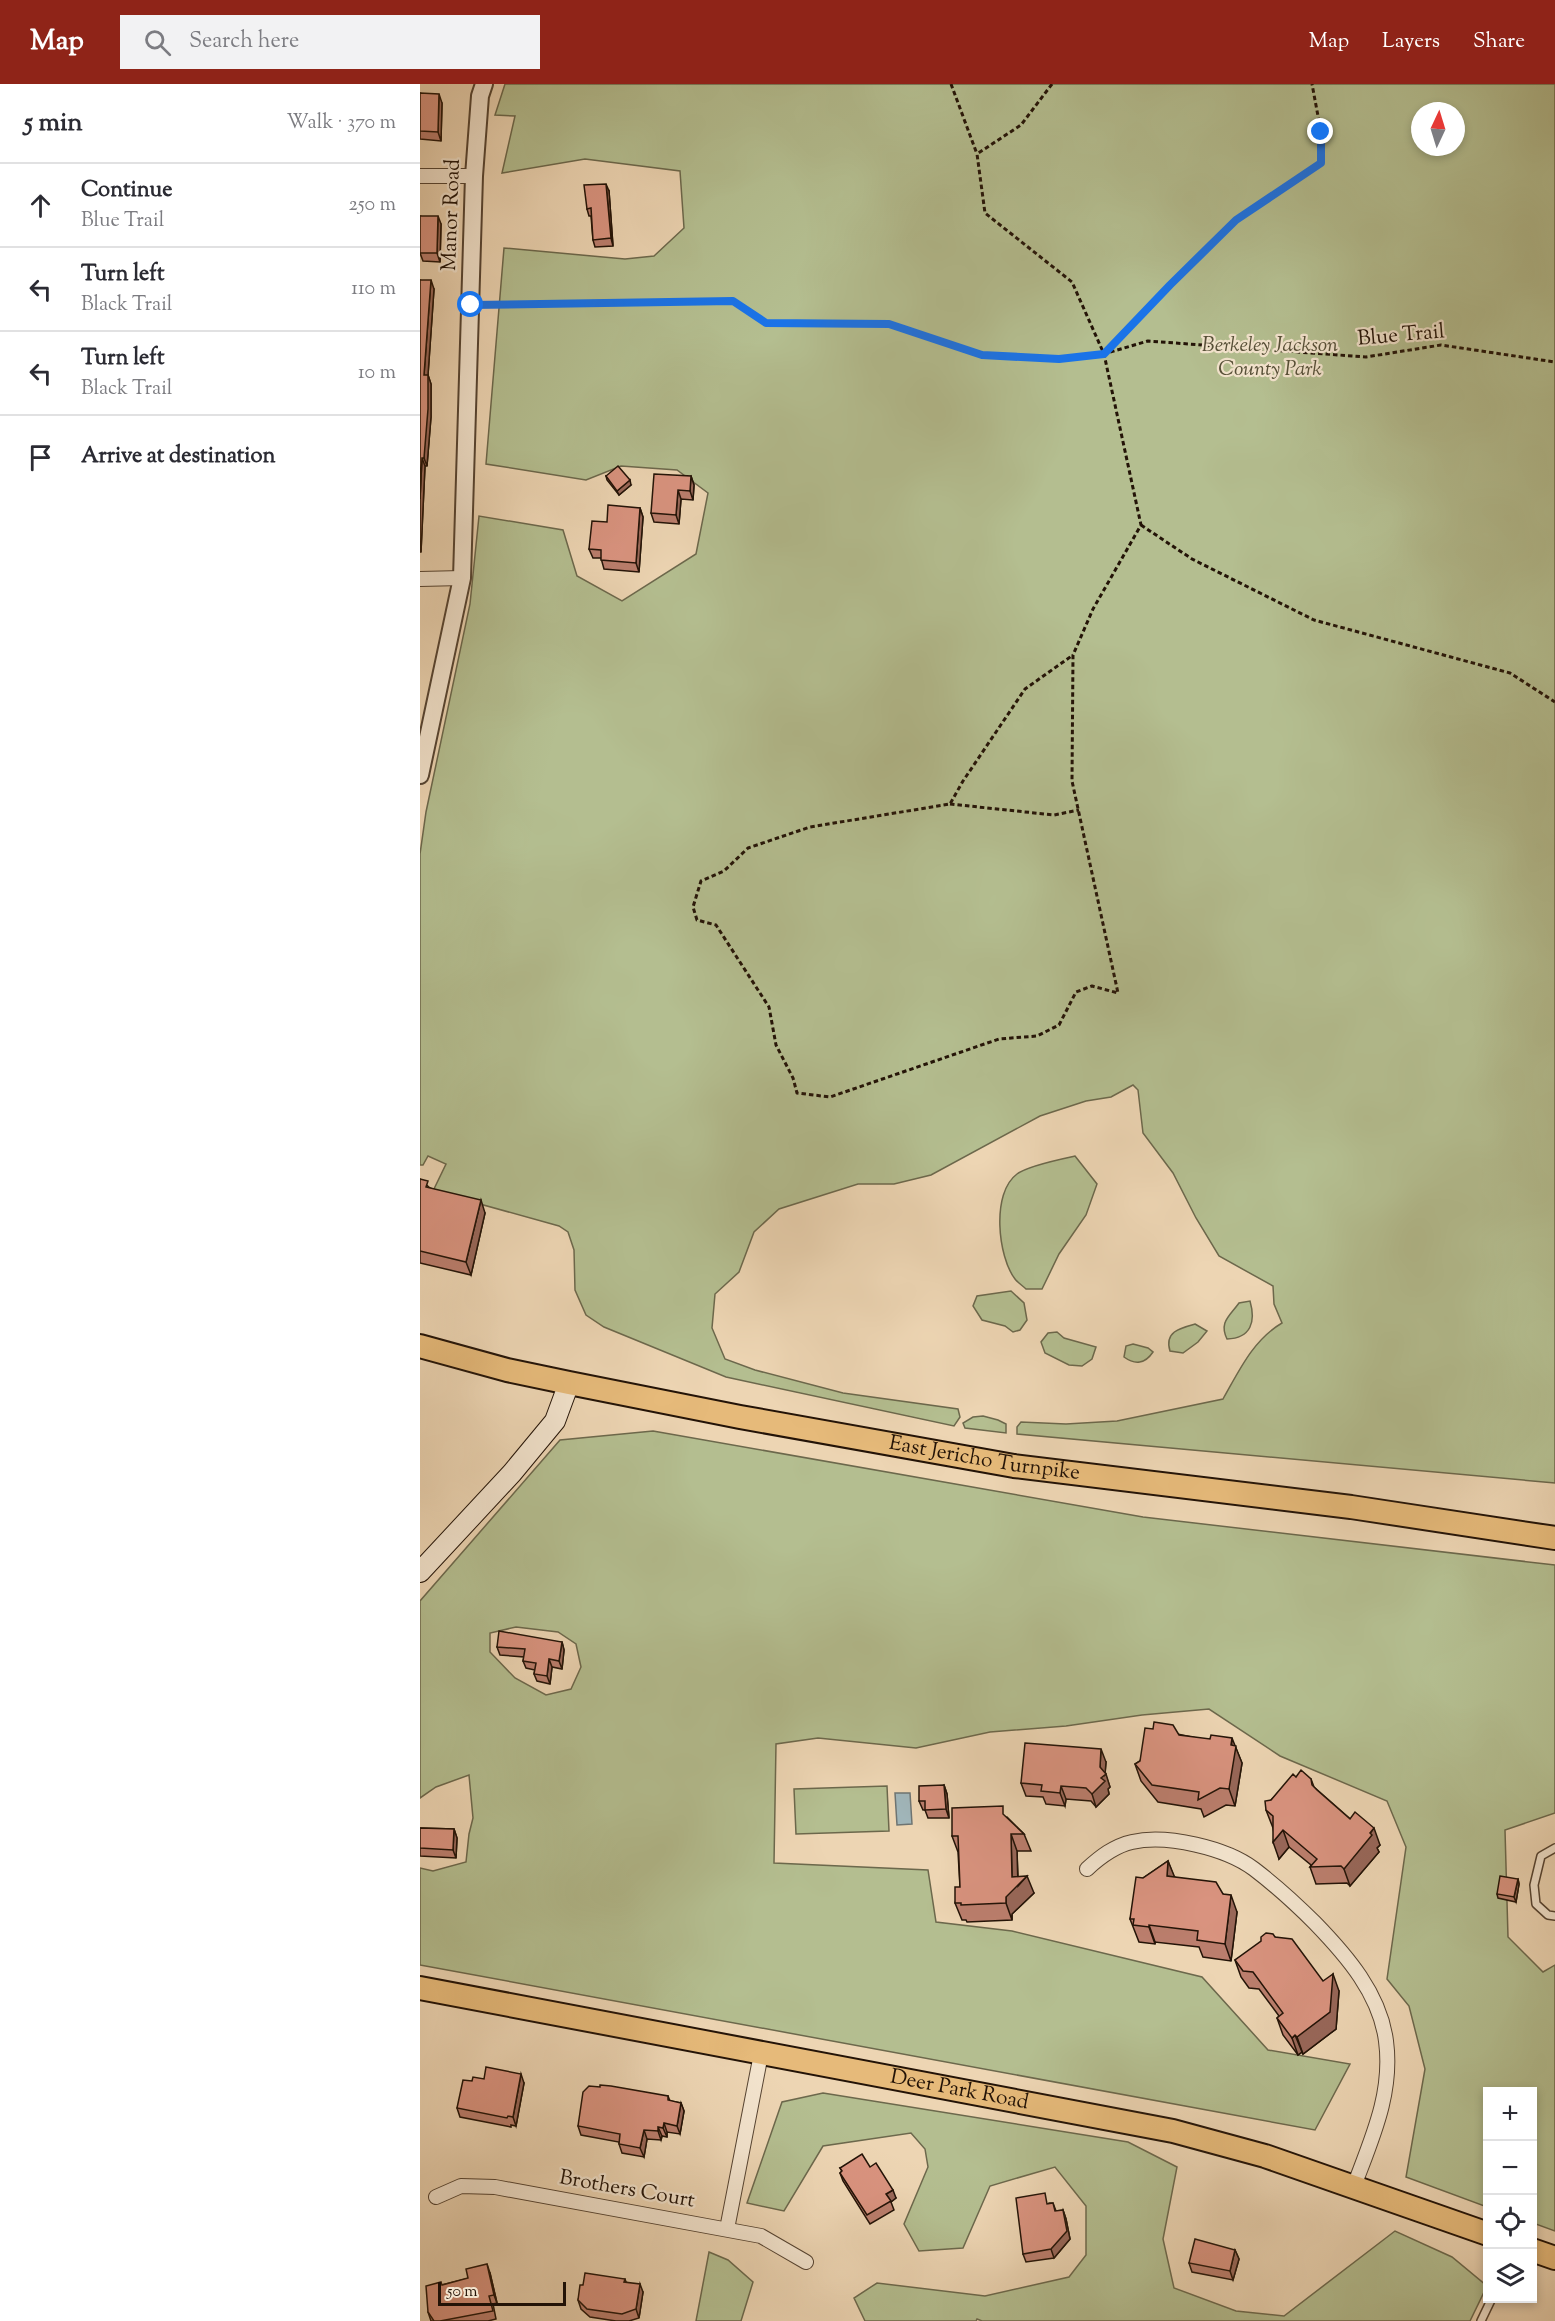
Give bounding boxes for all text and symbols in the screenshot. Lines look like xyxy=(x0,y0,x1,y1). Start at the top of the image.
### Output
search box xyxy=(120,15,540,69)
text: Map xyxy=(30,22,84,62)
icon: search xyxy=(141,26,174,59)
text: Search here xyxy=(189,26,299,58)
text: Map xyxy=(1309,27,1349,57)
text: Layers xyxy=(1382,27,1440,57)
text: Share xyxy=(1473,27,1525,57)
north arrow xyxy=(1411,102,1465,156)
text: 5 min xyxy=(24,105,83,142)
text: Walk · 370 m xyxy=(286,109,396,138)
route end xyxy=(1307,118,1333,144)
street label: Manor Road xyxy=(435,158,469,272)
text: Continue xyxy=(81,175,172,207)
icon: ahead xyxy=(24,189,57,222)
text: 250 m xyxy=(348,191,396,220)
text: Blue Trail xyxy=(81,207,164,236)
text: Turn left xyxy=(81,259,164,291)
icon: left xyxy=(24,273,57,306)
text: 110 m xyxy=(351,275,396,304)
text: Black Trail xyxy=(81,291,172,320)
route start xyxy=(457,291,483,317)
street label: Blue Trail xyxy=(1356,317,1446,355)
park label: Berkeley Jackson County Park xyxy=(1202,331,1338,385)
text: Turn left xyxy=(81,343,164,375)
icon: left xyxy=(24,357,57,390)
text: 10 m xyxy=(358,359,396,388)
text: Black Trail xyxy=(81,375,172,404)
icon: arrive xyxy=(24,441,57,474)
text: Arrive at destination xyxy=(81,441,276,473)
street label: East Jericho Turnpike xyxy=(887,1429,1082,1489)
street label: Deer Park Road xyxy=(888,2063,1031,2118)
map controls xyxy=(1483,2087,1537,2303)
button: + xyxy=(1483,2087,1537,2141)
button: − xyxy=(1483,2141,1537,2195)
street label: Brothers Court xyxy=(557,2163,697,2217)
button: locate xyxy=(1483,2195,1537,2249)
button: layers xyxy=(1483,2249,1537,2303)
scale bar xyxy=(438,2279,566,2306)
text: 50 m xyxy=(447,2281,478,2304)

